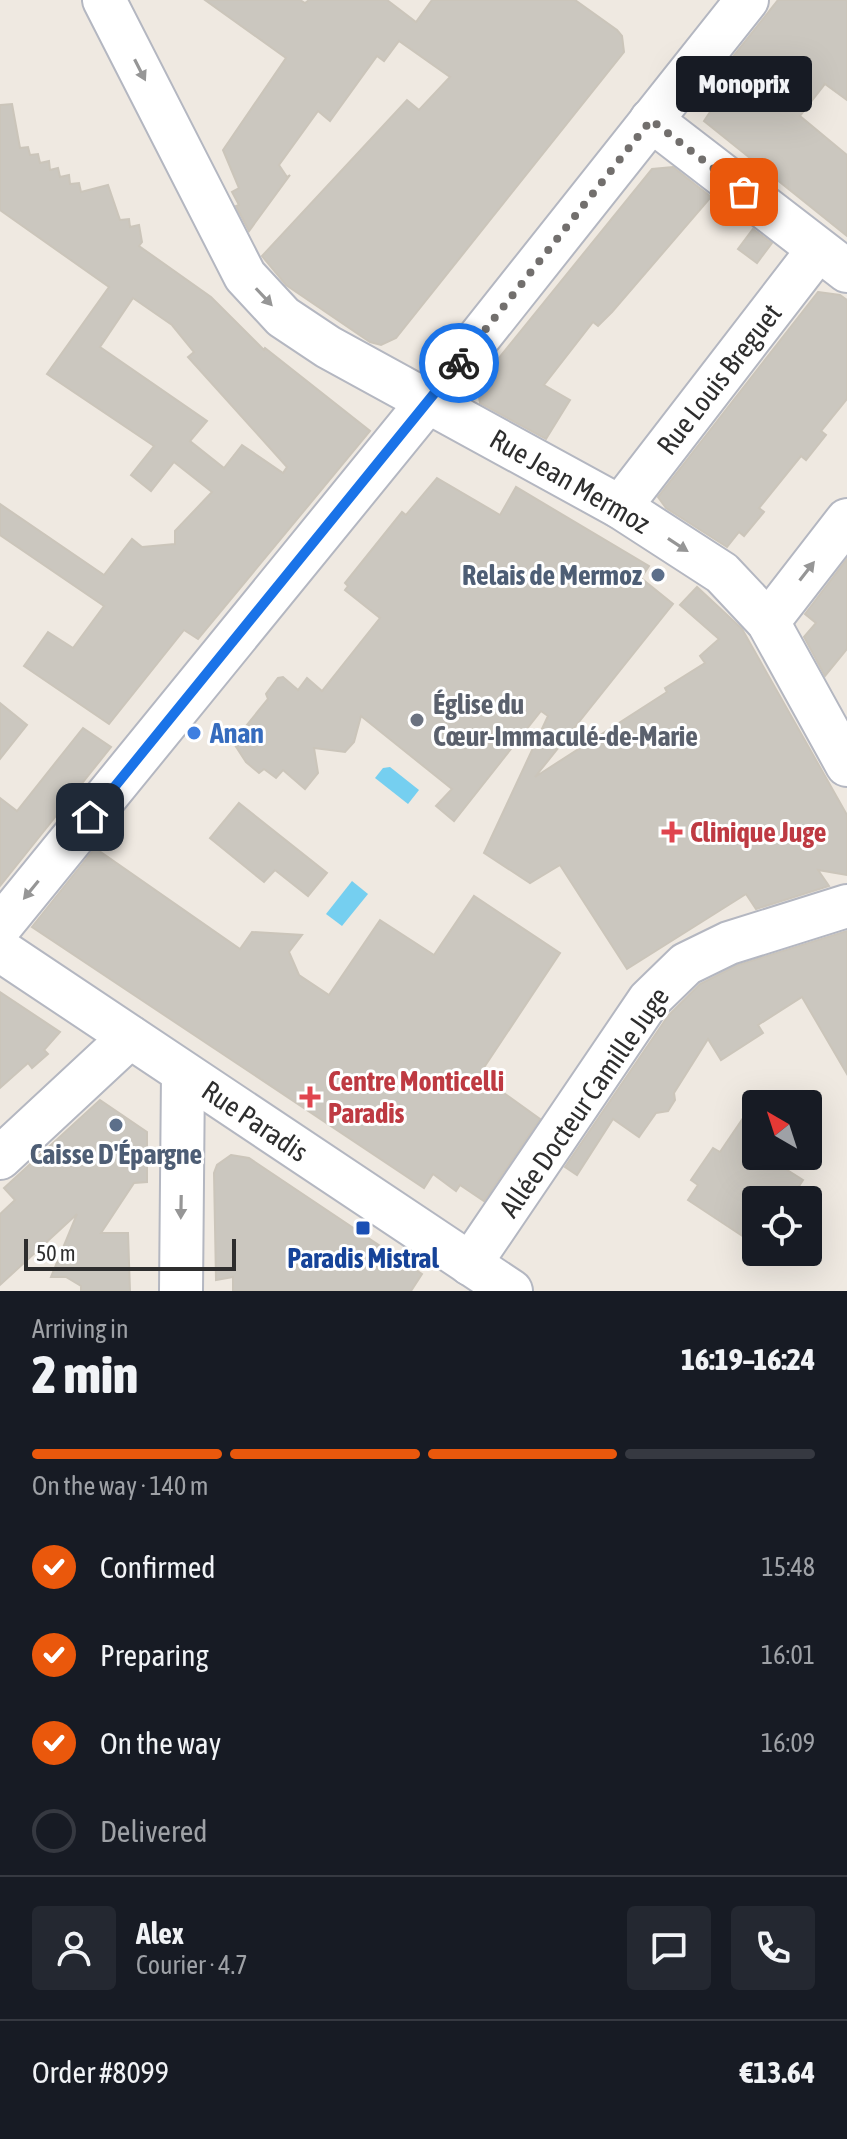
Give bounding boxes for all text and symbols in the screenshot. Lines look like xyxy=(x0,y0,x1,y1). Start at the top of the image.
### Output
callout: Monoprix xyxy=(676,56,812,112)
one-way arrow xyxy=(133,58,147,81)
text: Monoprix xyxy=(699,69,789,99)
pin xyxy=(710,158,778,226)
icon: bag xyxy=(722,170,766,214)
one-way arrow xyxy=(255,287,273,306)
street label: Rue Louis Breguet xyxy=(650,297,788,461)
courier xyxy=(419,323,499,403)
icon: bike xyxy=(437,341,481,385)
street label: Rue Jean Mermoz xyxy=(484,422,656,540)
one-way arrow xyxy=(667,537,689,551)
place label: Relais de Mermoz xyxy=(462,559,642,591)
one-way arrow xyxy=(799,561,815,581)
marker: Relais de Mermoz xyxy=(649,566,667,584)
place label: Église du Cœur-Immaculé-de-Marie xyxy=(433,688,698,752)
marker: Église du Cœur-Immaculé-de-Marie xyxy=(408,711,426,729)
place label: Anan xyxy=(209,717,264,749)
marker: Anan xyxy=(185,724,203,742)
pin xyxy=(56,783,124,851)
icon: home xyxy=(68,795,112,839)
place label: Clinique Juge xyxy=(690,816,827,848)
marker: Clinique Juge xyxy=(661,821,683,843)
one-way arrow xyxy=(23,880,40,900)
street label: Allée Docteur Camille Juge xyxy=(493,981,675,1223)
place label: Centre Monticelli Paradis xyxy=(328,1065,504,1129)
street label: Rue Paradis xyxy=(196,1074,314,1168)
marker: Centre Monticelli Paradis xyxy=(299,1086,321,1108)
north arrow xyxy=(742,1090,822,1170)
map controls xyxy=(742,1090,822,1266)
marker: Caisse D'Épargne xyxy=(107,1116,125,1134)
place label: Caisse D'Épargne xyxy=(30,1138,202,1170)
button: locate xyxy=(742,1186,822,1266)
one-way arrow xyxy=(175,1195,187,1220)
marker: Paradis Mistral xyxy=(354,1219,372,1237)
scale bar xyxy=(24,1235,236,1271)
text: 50 m xyxy=(36,1240,76,1266)
place label: Paradis Mistral xyxy=(287,1242,439,1274)
text: Arriving in xyxy=(32,1314,129,1344)
text: 16:19–16:24 xyxy=(681,1342,815,1376)
text: 2 min xyxy=(32,1344,138,1404)
text: On the way · 140 m xyxy=(32,1471,209,1501)
icon: check xyxy=(32,1545,76,1589)
text: Confirmed xyxy=(100,1550,215,1584)
text: 15:48 xyxy=(761,1552,815,1582)
icon: check xyxy=(32,1633,76,1677)
text: Preparing xyxy=(100,1638,209,1672)
text: 16:01 xyxy=(761,1640,815,1670)
icon: check xyxy=(32,1721,76,1765)
text: On the way xyxy=(100,1726,221,1760)
text: 16:09 xyxy=(761,1728,815,1758)
text: Delivered xyxy=(100,1814,208,1848)
button: person xyxy=(32,1906,116,1990)
button: chat xyxy=(627,1906,711,1990)
button: phone xyxy=(731,1906,815,1990)
text: Alex xyxy=(136,1916,184,1950)
text: Courier · 4.7 xyxy=(136,1950,247,1980)
text: Order #8099 xyxy=(32,2055,169,2089)
text: €13.64 xyxy=(740,2055,815,2089)

